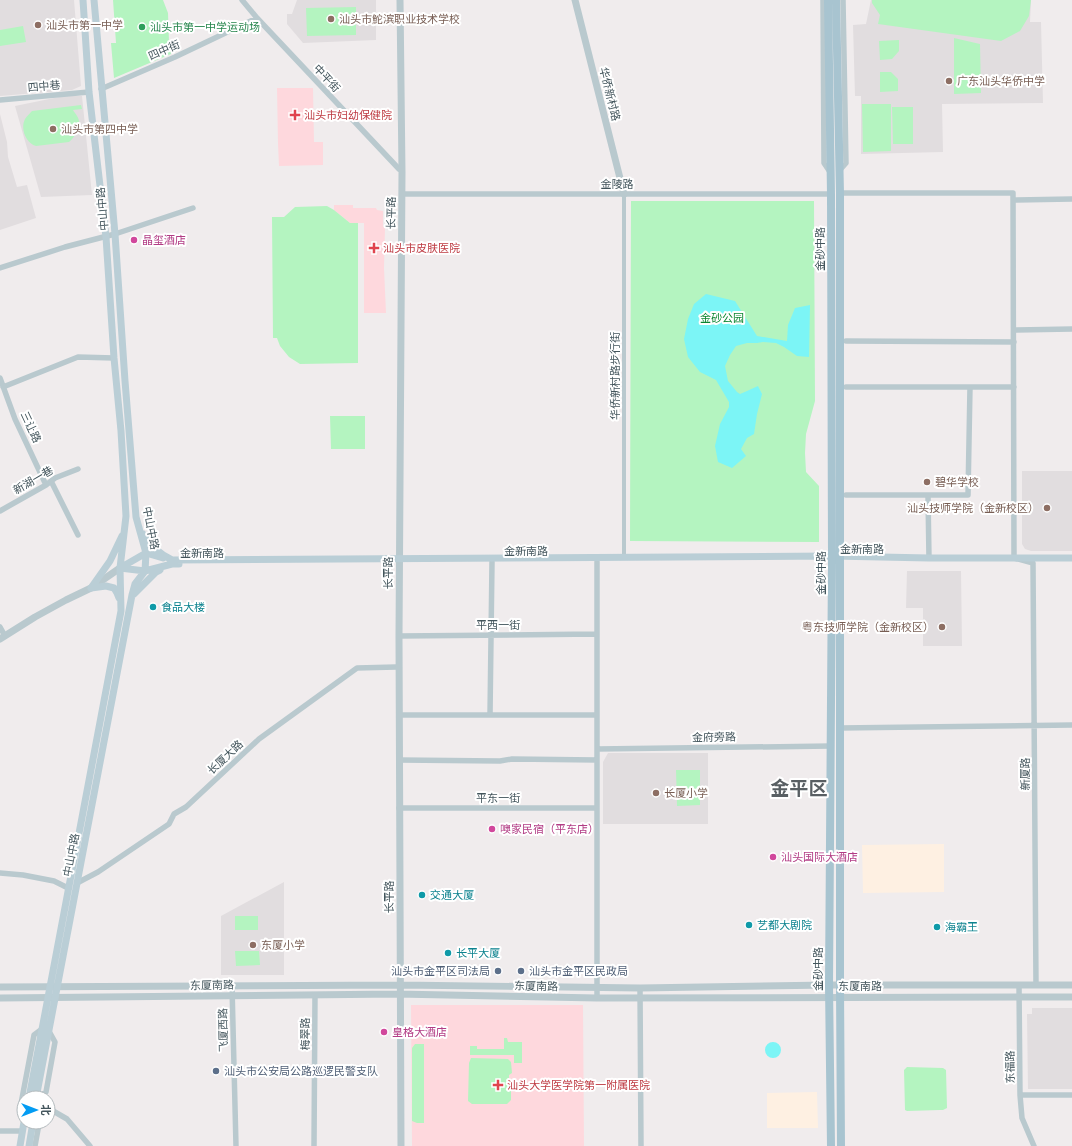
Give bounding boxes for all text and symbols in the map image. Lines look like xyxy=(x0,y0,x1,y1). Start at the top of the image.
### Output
place label: 汕头市鮀滨职业技术学校 xyxy=(339,12,460,26)
marker: 汕头市鮀滨职业技术学校 xyxy=(326,14,336,24)
place label: 汕头市第一中学 xyxy=(46,18,123,32)
marker: 汕头市第一中学 xyxy=(33,20,43,30)
place label: 汕头市第一中学运动场 xyxy=(150,20,260,34)
marker: 汕头市第一中学运动场 xyxy=(137,22,147,32)
street label: 四中街 xyxy=(146,37,182,63)
street label: 中平街 xyxy=(311,61,343,95)
street label: 华侨新村路 xyxy=(597,66,623,122)
place label: 广东汕头华侨中学 xyxy=(957,74,1045,88)
marker: 广东汕头华侨中学 xyxy=(944,76,954,86)
street label: 四中巷 xyxy=(27,78,61,94)
place label: 汕头市妇幼保健院 xyxy=(304,108,392,122)
marker: 汕头市妇幼保健院 xyxy=(289,109,301,121)
place label: 汕头市第四中学 xyxy=(61,122,138,136)
marker: 汕头市第四中学 xyxy=(48,124,58,134)
street label: 金陵路 xyxy=(601,177,634,191)
street label: 中山中路 xyxy=(93,186,111,232)
street label: 长平路 xyxy=(384,196,398,230)
street label: 金砂中路 xyxy=(813,227,827,271)
place label: 晶玺酒店 xyxy=(142,233,186,247)
marker: 晶玺酒店 xyxy=(129,235,139,245)
place label: 汕头市皮肤医院 xyxy=(383,241,460,255)
marker: 汕头市皮肤医院 xyxy=(368,242,380,254)
park label: 金砂公园 xyxy=(700,311,744,325)
street label: 华侨新村路步行街 xyxy=(608,332,622,420)
street label: 三让路 xyxy=(18,409,44,445)
street label: 新湖一巷 xyxy=(10,463,56,497)
place label: 碧华学校 xyxy=(935,475,979,489)
marker: 碧华学校 xyxy=(922,477,932,487)
place label: 汕头技师学院（金新校区） xyxy=(907,501,1039,515)
marker: 汕头技师学院（金新校区） xyxy=(1042,503,1052,513)
street label: 中山中路 xyxy=(140,505,162,551)
street label: 金新南路 xyxy=(840,542,884,556)
street label: 金新南路 xyxy=(504,544,548,558)
street label: 金新南路 xyxy=(180,546,224,560)
street label: 金砂中路 xyxy=(814,551,828,595)
street label: 长平路 xyxy=(381,557,395,590)
place label: 食品大楼 xyxy=(161,600,205,614)
marker: 食品大楼 xyxy=(148,602,158,612)
street label: 平西一街 xyxy=(476,618,520,632)
place label: 粤东技师学院（金新校区） xyxy=(802,620,934,634)
marker: 粤东技师学院（金新校区） xyxy=(937,622,947,632)
street label: 金府旁路 xyxy=(692,730,736,744)
street label: 长厦大路 xyxy=(204,737,246,777)
street label: 新厦路 xyxy=(1018,758,1032,791)
district label: 金平区 xyxy=(770,775,828,801)
place label: 长厦小学 xyxy=(664,786,708,800)
marker: 长厦小学 xyxy=(651,788,661,798)
street label: 平东一街 xyxy=(476,791,520,805)
place label: 噢家民宿（平东店） xyxy=(500,822,599,836)
marker: 噢家民宿（平东店） xyxy=(487,824,497,834)
street label: 中山中路 xyxy=(60,832,82,878)
place label: 汕头国际大酒店 xyxy=(781,850,858,864)
marker: 汕头国际大酒店 xyxy=(768,852,778,862)
street label: 长平路 xyxy=(382,881,396,914)
place label: 交通大厦 xyxy=(430,888,474,902)
marker: 交通大厦 xyxy=(417,890,427,900)
place label: 艺都大剧院 xyxy=(757,918,812,932)
marker: 艺都大剧院 xyxy=(744,920,754,930)
place label: 海霸王 xyxy=(945,920,978,934)
marker: 海霸王 xyxy=(932,922,942,932)
place label: 东厦小学 xyxy=(261,938,305,952)
marker: 东厦小学 xyxy=(248,940,258,950)
place label: 长平大厦 xyxy=(456,946,500,960)
street label: 金砂中路 xyxy=(811,947,825,991)
marker: 长平大厦 xyxy=(443,948,453,958)
place label: 汕头市金平区司法局 xyxy=(391,964,490,978)
place label: 汕头市金平区民政局 xyxy=(529,964,628,978)
marker: 汕头市金平区司法局 xyxy=(493,966,503,976)
marker: 汕头市金平区民政局 xyxy=(516,966,526,976)
street label: 东厦南路 xyxy=(190,978,234,992)
street label: 东厦南路 xyxy=(514,979,558,993)
street label: 东厦南路 xyxy=(838,979,882,993)
street label: 飞厦西路 xyxy=(216,1008,230,1052)
street label: 梅翠路 xyxy=(298,1018,312,1051)
place label: 皇格大酒店 xyxy=(392,1025,447,1039)
marker: 皇格大酒店 xyxy=(379,1027,389,1037)
street label: 东福路 xyxy=(1003,1050,1017,1084)
place label: 汕头市公安局公路巡逻民警支队 xyxy=(224,1064,378,1078)
marker: 汕头市公安局公路巡逻民警支队 xyxy=(211,1066,221,1076)
place label: 汕头大学医学院第一附属医院 xyxy=(507,1078,650,1092)
marker: 汕头大学医学院第一附属医院 xyxy=(492,1079,504,1091)
north arrow xyxy=(16,1090,56,1130)
text: 北 xyxy=(39,1105,53,1116)

